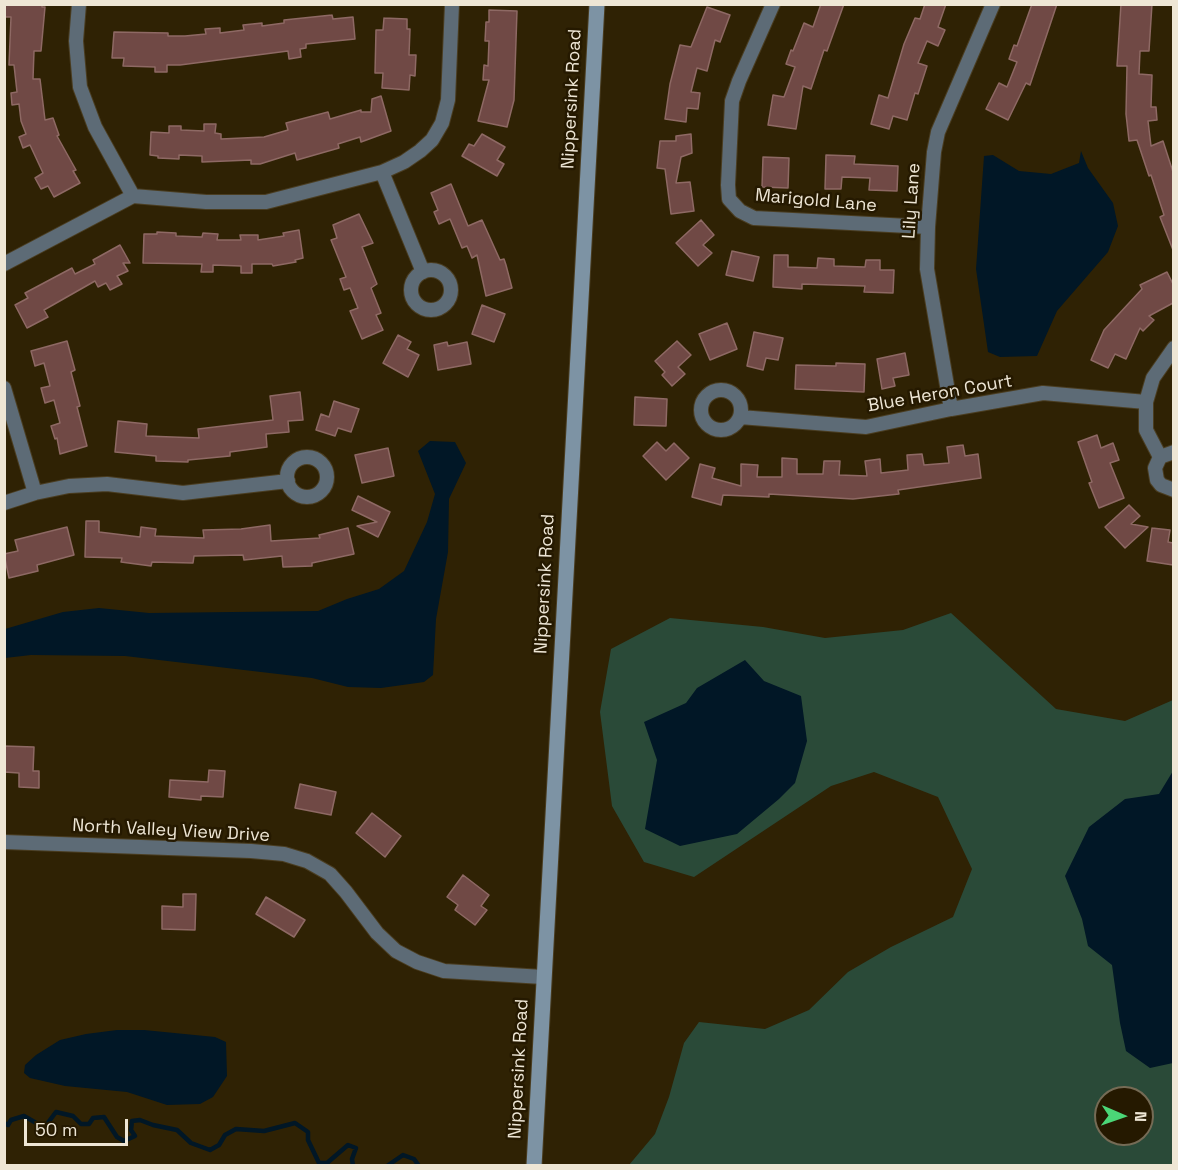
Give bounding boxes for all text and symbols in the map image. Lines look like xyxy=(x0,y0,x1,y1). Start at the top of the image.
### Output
street label: Nippersink Road xyxy=(558,28,586,170)
street label: Lily Lane xyxy=(899,162,925,240)
street label: Marigold Lane xyxy=(754,185,878,217)
street label: Blue Heron Court xyxy=(866,371,1014,417)
street label: Nippersink Road xyxy=(531,513,559,655)
street label: North Valley View Drive xyxy=(72,815,270,847)
street label: Nippersink Road xyxy=(505,998,533,1140)
north arrow xyxy=(1094,1086,1154,1146)
scale bar xyxy=(27,1107,130,1145)
text: N xyxy=(1130,1111,1151,1122)
text: 50 m xyxy=(35,1118,77,1141)

